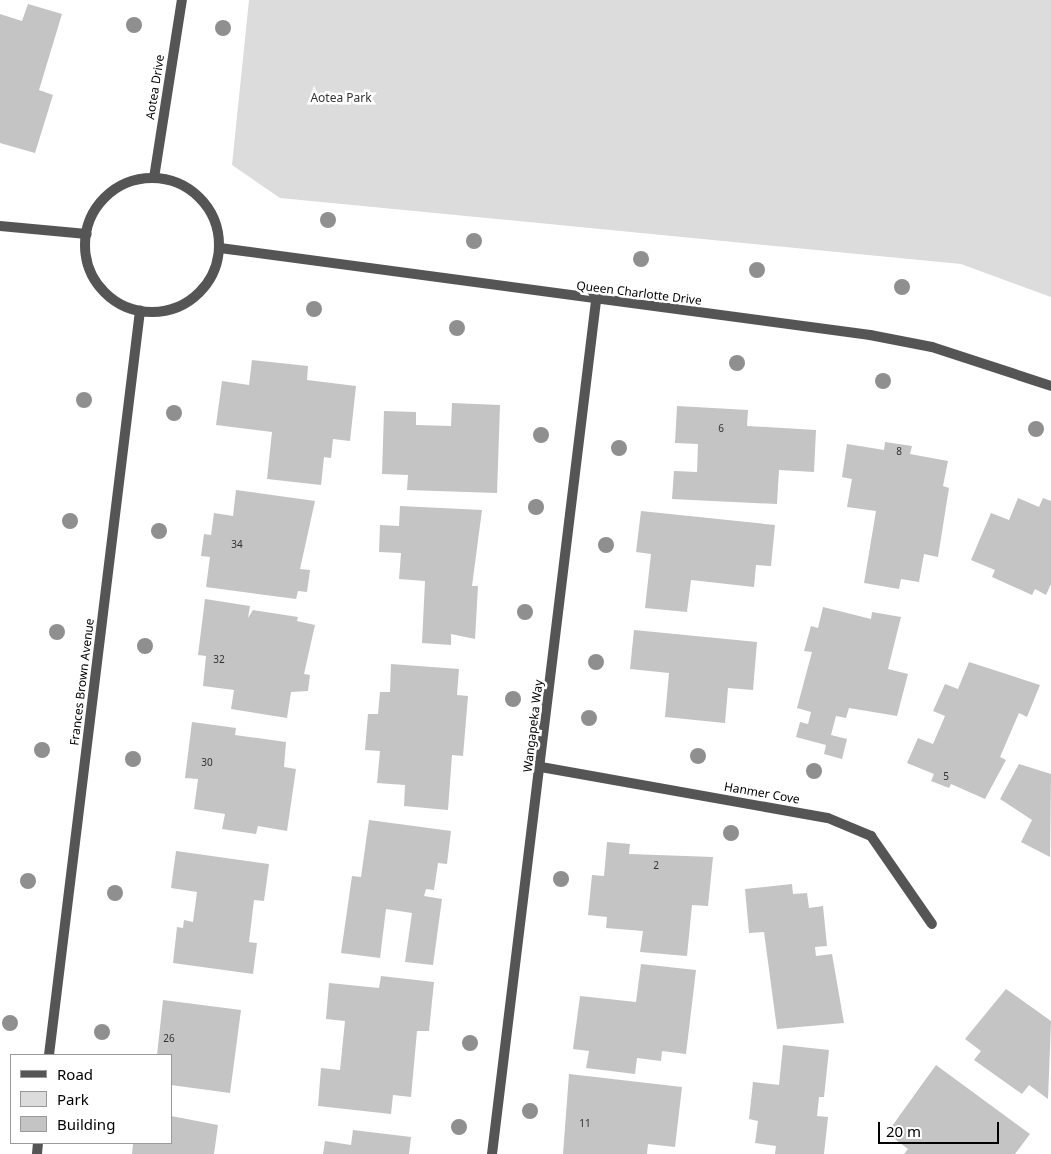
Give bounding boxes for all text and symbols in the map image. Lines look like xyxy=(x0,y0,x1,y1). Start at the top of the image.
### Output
street label: Aotea Drive xyxy=(143,53,167,121)
park label: Aotea Park xyxy=(310,91,372,105)
street label: Queen Charlotte Drive xyxy=(576,278,702,308)
house number: 6 xyxy=(718,423,724,435)
house number: 8 xyxy=(896,446,902,458)
house number: 34 xyxy=(231,539,243,551)
street label: Frances Brown Avenue xyxy=(67,618,97,746)
house number: 32 xyxy=(213,654,225,666)
street label: Wangapeka Way xyxy=(520,679,546,773)
house number: 30 xyxy=(201,757,213,769)
house number: 5 xyxy=(943,771,949,783)
street label: Hanmer Cove xyxy=(723,779,801,807)
house number: 2 xyxy=(653,860,659,872)
house number: 26 xyxy=(163,1033,175,1045)
legend xyxy=(10,1054,172,1144)
text: Road xyxy=(57,1064,93,1084)
text: Park xyxy=(57,1089,89,1109)
scale bar xyxy=(881,1112,1002,1144)
text: Building xyxy=(57,1114,115,1134)
house number: 11 xyxy=(579,1118,591,1130)
text: 20 m xyxy=(886,1121,921,1141)

